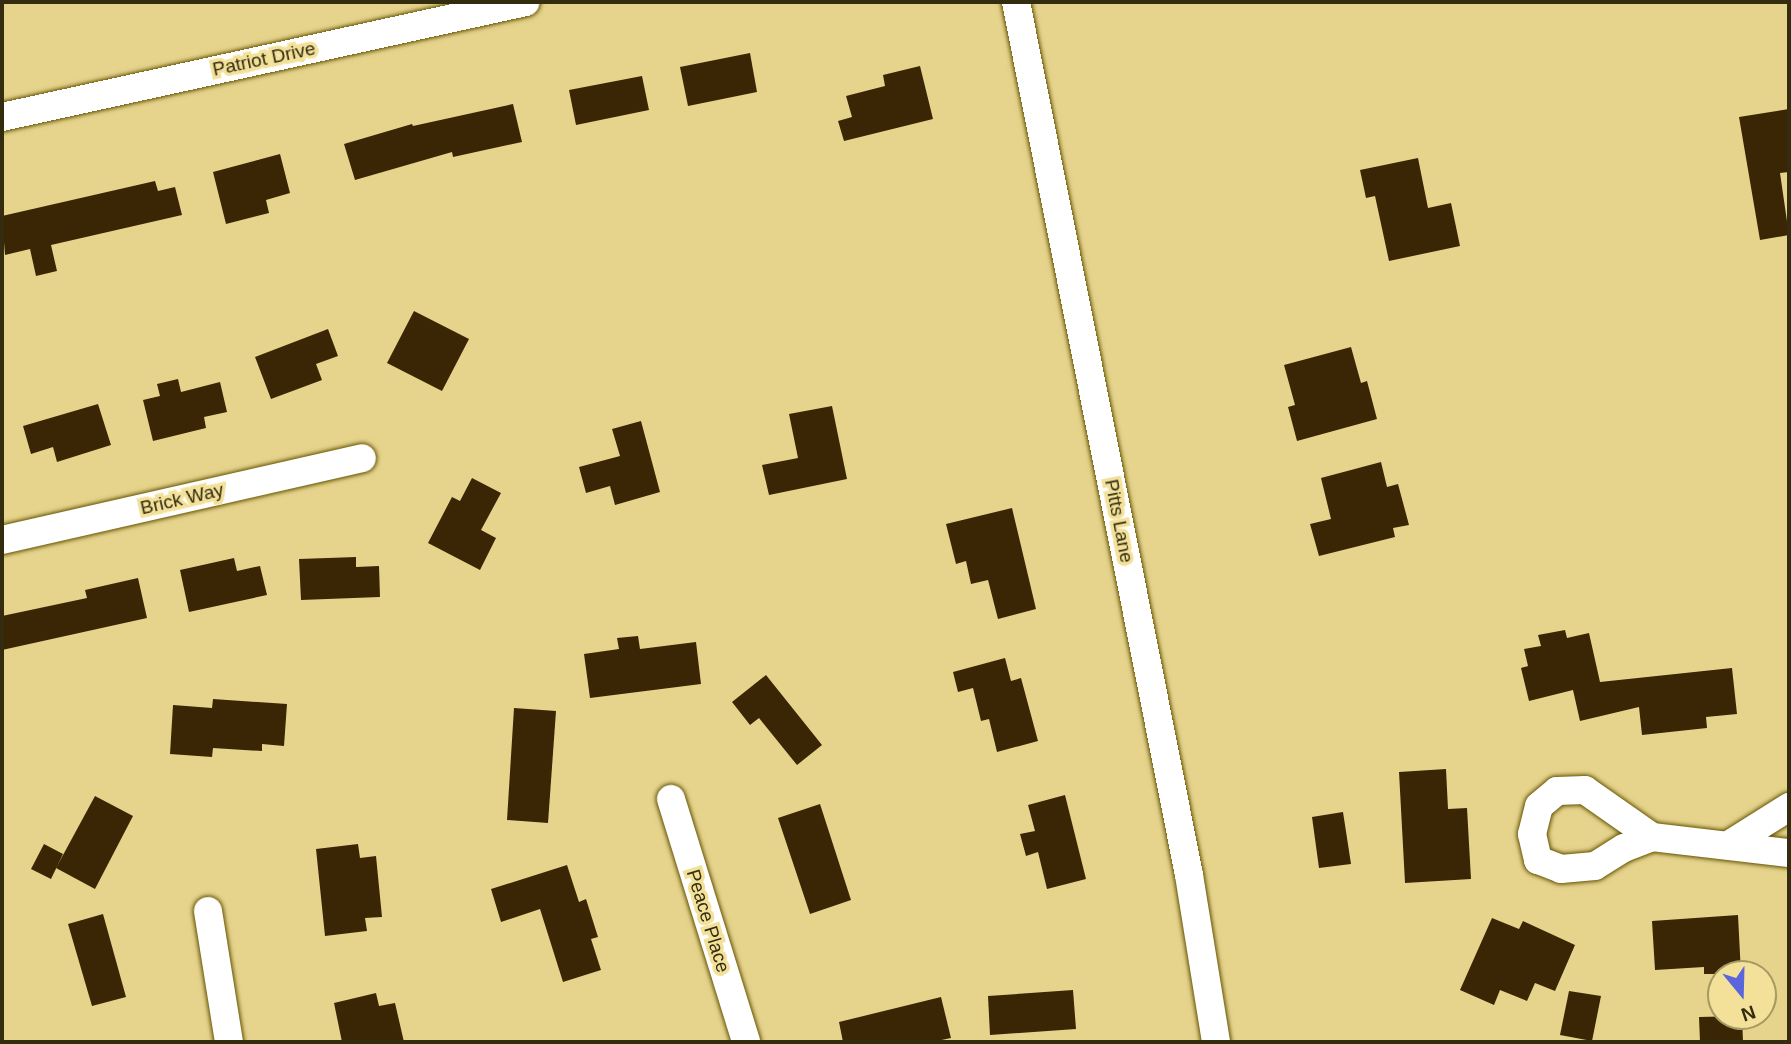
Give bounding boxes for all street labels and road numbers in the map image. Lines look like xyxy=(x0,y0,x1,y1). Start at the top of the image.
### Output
street label: Patriot Drive xyxy=(211,37,317,81)
street label: Pitts Lane xyxy=(1100,477,1138,565)
street label: Brick Way xyxy=(138,478,226,520)
street label: Peace Place xyxy=(682,867,734,975)

